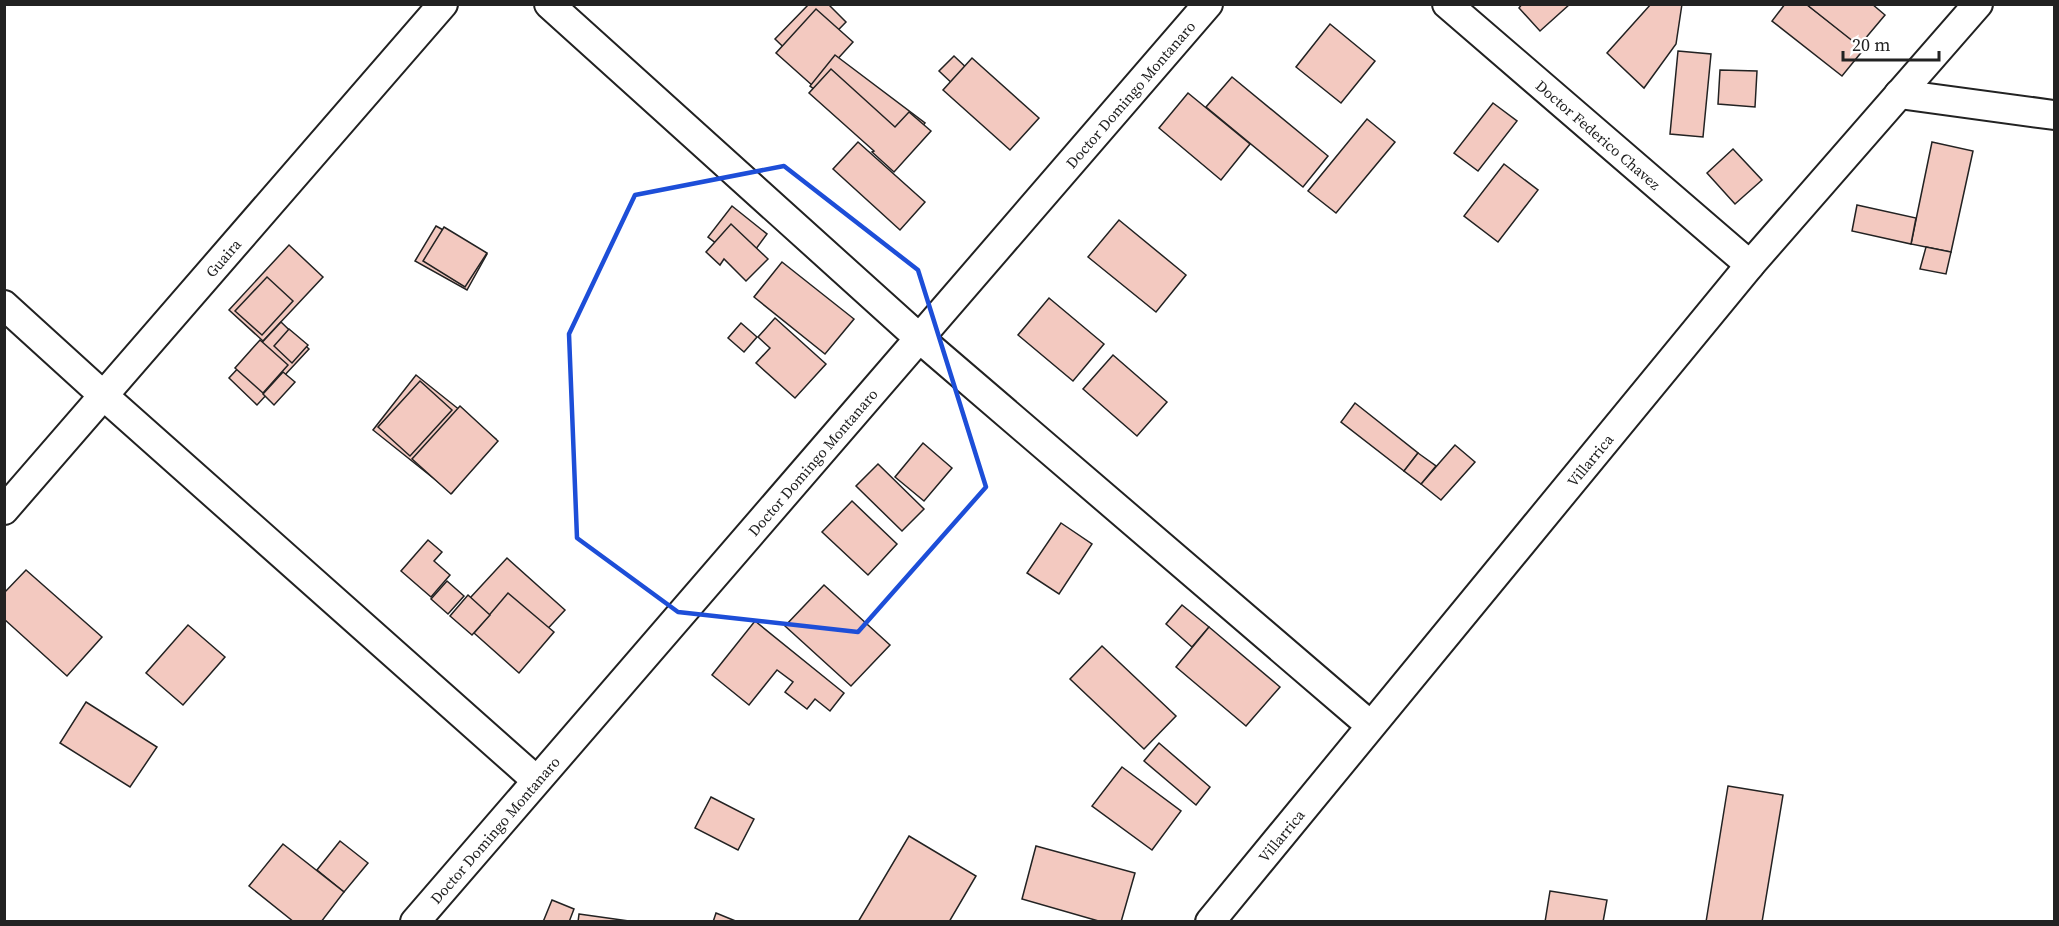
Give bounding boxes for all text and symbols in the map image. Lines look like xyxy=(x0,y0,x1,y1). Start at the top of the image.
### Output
street label: Doctor Domingo Montanaro xyxy=(1061,16,1200,172)
scale bar xyxy=(1843,24,1939,62)
text: 20 m xyxy=(1852,32,1890,57)
street label: Doctor Federico Chavez xyxy=(1532,75,1666,194)
street label: Guaira xyxy=(200,234,246,282)
street label: Doctor Domingo Montanaro xyxy=(743,384,882,540)
street label: Villarrica xyxy=(1562,429,1618,491)
street label: Doctor Domingo Montanaro xyxy=(425,751,564,908)
street label: Villarrica xyxy=(1253,804,1309,866)

